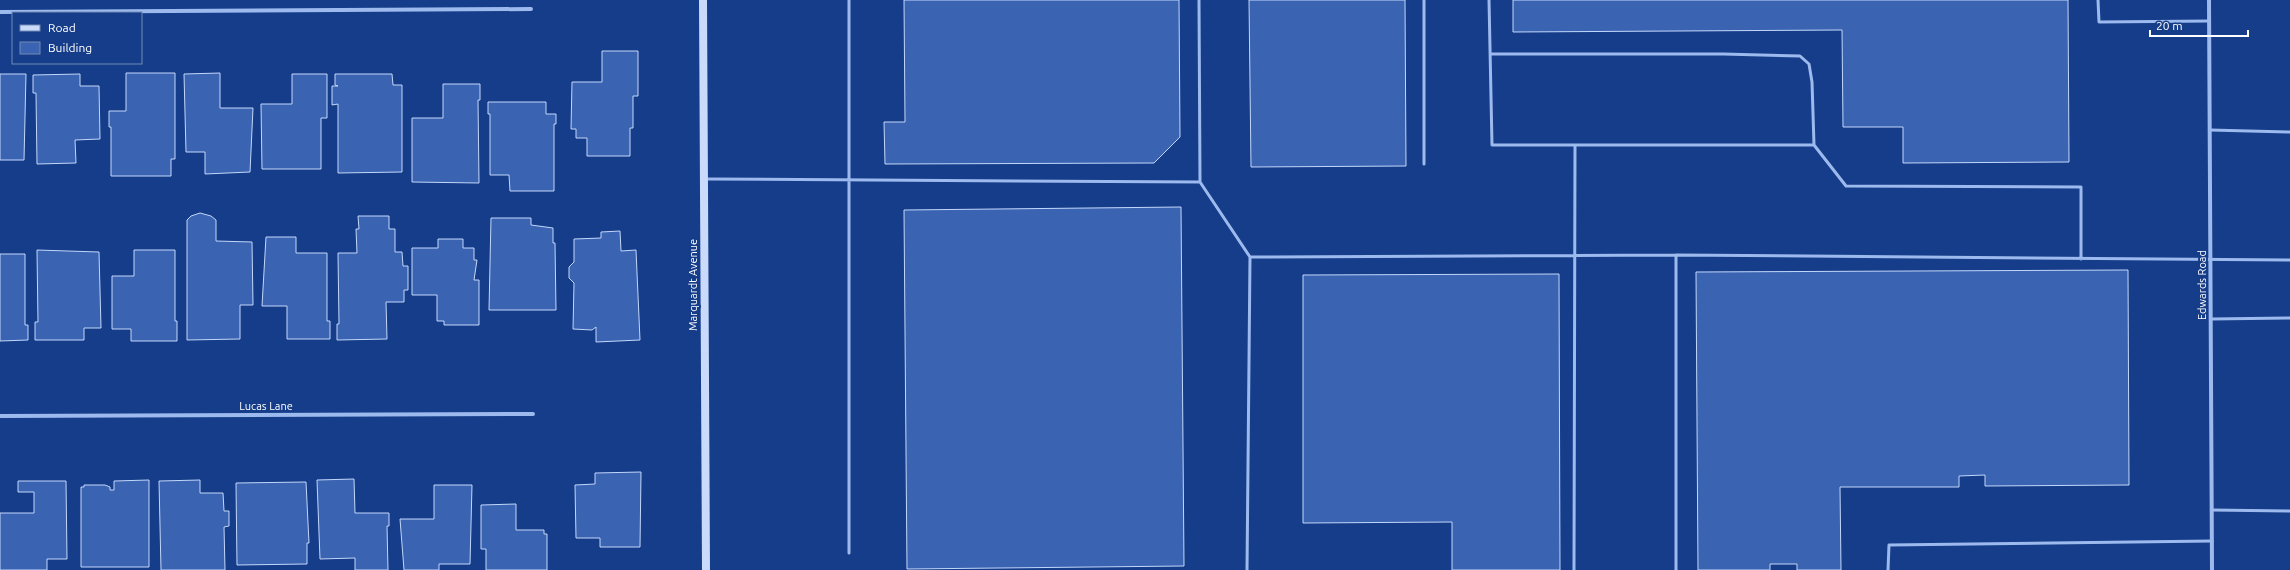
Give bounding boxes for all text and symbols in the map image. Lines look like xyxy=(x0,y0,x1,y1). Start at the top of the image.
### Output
legend xyxy=(12,12,142,64)
scale bar xyxy=(2150,12,2248,38)
text: 20 m xyxy=(2156,19,2183,32)
text: Road xyxy=(48,21,76,34)
text: Building xyxy=(48,41,92,54)
street label: Marquardt Avenue xyxy=(687,239,699,331)
street label: Edwards Road xyxy=(2196,250,2208,320)
street label: Lucas Lane xyxy=(239,400,293,412)

